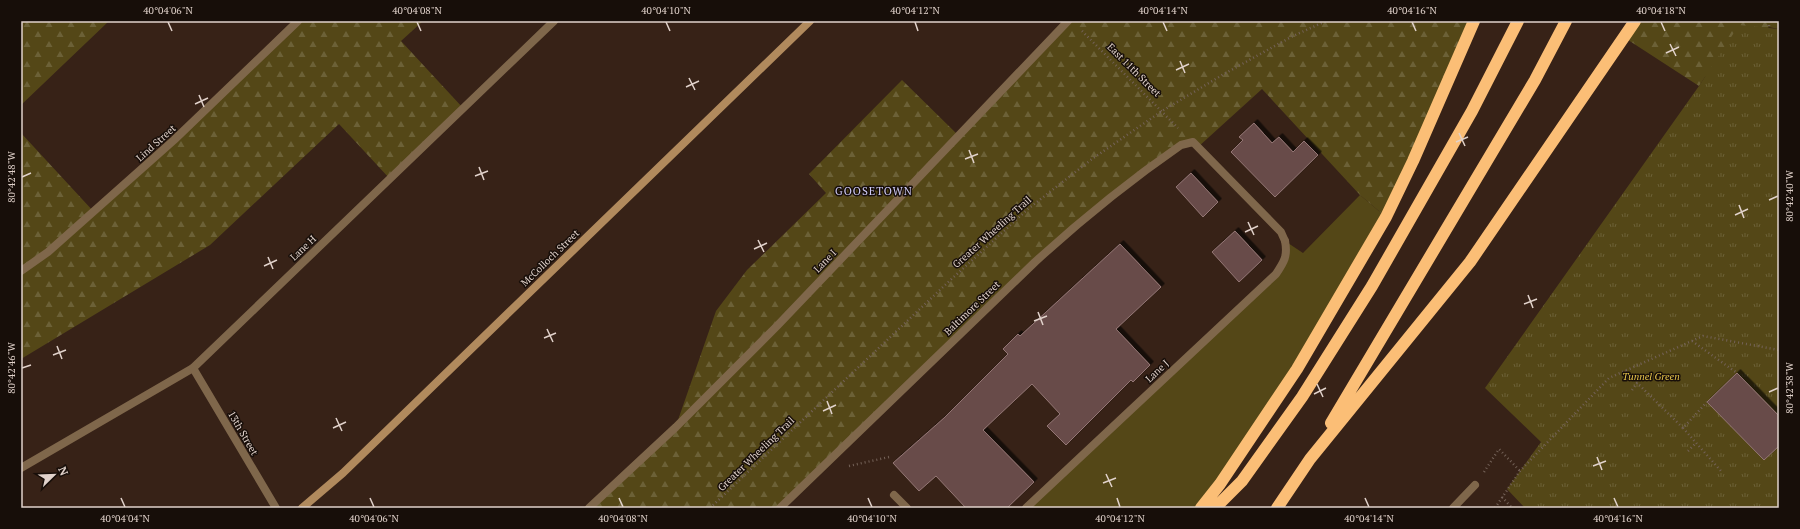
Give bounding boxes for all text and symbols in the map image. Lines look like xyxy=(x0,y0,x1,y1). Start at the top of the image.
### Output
text: 40°04'06"N xyxy=(143,4,193,17)
text: 40°04'08"N xyxy=(392,4,442,17)
text: 40°04'10"N xyxy=(641,4,691,17)
text: 40°04'12"N xyxy=(890,4,940,17)
text: 40°04'14"N xyxy=(1138,4,1188,17)
text: 40°04'16"N xyxy=(1387,4,1437,17)
text: 40°04'18"N xyxy=(1636,4,1686,17)
street label: East 11th Street xyxy=(1104,40,1164,100)
street label: Lind Street xyxy=(133,122,179,164)
text: 80°42'48"W xyxy=(5,151,18,203)
text: 80°42'40"W xyxy=(1783,170,1796,222)
district label: GOOSETOWN xyxy=(835,184,913,198)
street label: Greater Wheeling Trail xyxy=(950,193,1034,271)
street label: McColloch Street xyxy=(518,227,582,289)
street label: Lane H xyxy=(287,232,319,264)
street label: Lane I xyxy=(811,246,840,275)
street label: Baltimore Street xyxy=(941,278,1003,338)
text: 80°42'46"W xyxy=(5,342,18,394)
street label: Lane J xyxy=(1143,357,1171,385)
text: 80°42'38"W xyxy=(1783,362,1796,414)
park label: Tunnel Green xyxy=(1622,370,1680,383)
street label: 13th Street xyxy=(225,408,261,458)
street label: Greater Wheeling Trail xyxy=(715,414,797,494)
north arrow xyxy=(34,455,74,495)
text: N xyxy=(55,465,72,478)
text: 40°04'04"N xyxy=(100,512,150,525)
text: 40°04'06"N xyxy=(349,512,399,525)
text: 40°04'08"N xyxy=(598,512,648,525)
text: 40°04'10"N xyxy=(847,512,897,525)
text: 40°04'12"N xyxy=(1095,512,1145,525)
text: 40°04'14"N xyxy=(1344,512,1394,525)
text: 40°04'16"N xyxy=(1593,512,1643,525)

